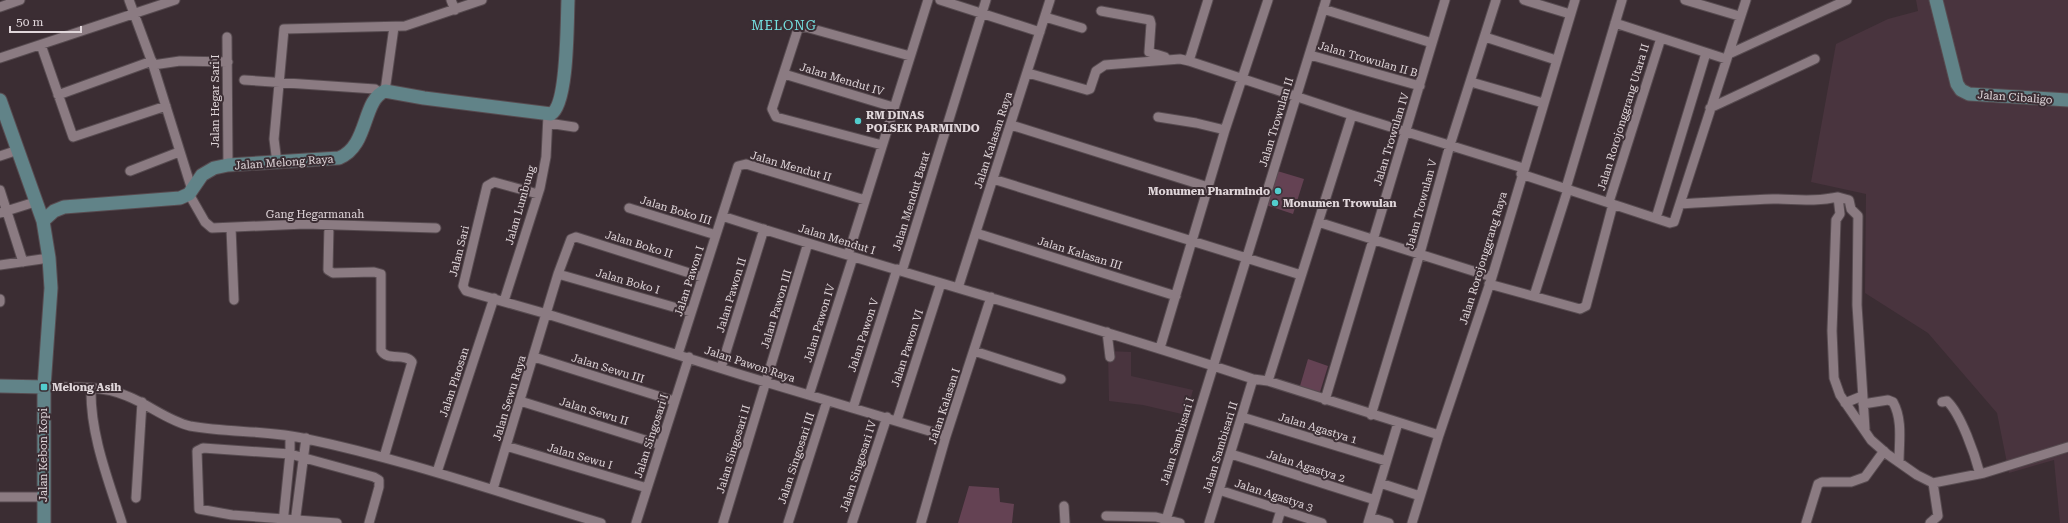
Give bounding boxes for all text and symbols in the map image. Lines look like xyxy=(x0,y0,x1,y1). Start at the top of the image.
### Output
scale bar xyxy=(10,8,81,34)
text: 50 m xyxy=(16,15,43,29)
district label: MELONG xyxy=(751,18,817,33)
street label: Jalan Trowulan II B xyxy=(1317,39,1419,80)
street label: Jalan Rorojonggrang Utara II xyxy=(1595,42,1652,192)
street label: Jalan Hegar Sari I xyxy=(209,54,222,148)
street label: Jalan Mendut IV xyxy=(798,61,886,99)
street label: Jalan Trowulan II xyxy=(1257,76,1296,168)
street label: Jalan Cibaligo xyxy=(1977,88,2053,107)
street label: Jalan Kalasan Raya xyxy=(972,90,1015,190)
street label: Jalan Trowulan IV xyxy=(1371,91,1412,187)
place label: RM DINAS POLSEK PARMINDO xyxy=(866,109,980,135)
marker: RM DINAS POLSEK PARMINDO xyxy=(853,116,863,126)
street label: Jalan Mendut II xyxy=(749,149,833,184)
street label: Jalan Mendut Barat xyxy=(890,150,933,252)
street label: Jalan Melong Raya xyxy=(234,153,334,172)
street label: Jalan Trowulan V xyxy=(1403,158,1440,250)
street label: Jalan Lumbung xyxy=(503,163,538,246)
place label: Monumen Pharmindo xyxy=(1148,185,1270,198)
marker: Monumen Pharmindo xyxy=(1273,186,1283,196)
street label: Jalan Rorojonggrang Raya xyxy=(1457,190,1510,326)
street label: Jalan Boko III xyxy=(639,193,713,227)
place label: Monumen Trowulan xyxy=(1283,197,1397,210)
marker: Monumen Trowulan xyxy=(1270,198,1280,208)
street label: Gang Hegarmanah xyxy=(266,208,364,221)
street label: Jalan Mendut I xyxy=(797,222,877,257)
street label: Jalan Sari xyxy=(447,224,472,278)
street label: Jalan Boko II xyxy=(604,228,674,261)
street label: Jalan Kalasan III xyxy=(1036,234,1124,273)
street label: Jalan Pawon I xyxy=(672,244,707,318)
street label: Jalan Pawon II xyxy=(714,256,749,334)
street label: Jalan Boko I xyxy=(595,266,661,297)
street label: Jalan Pawon III xyxy=(758,268,795,350)
street label: Jalan Pawon IV xyxy=(801,282,838,364)
street label: Jalan Pawon V xyxy=(845,296,882,374)
street label: Jalan Pawon VI xyxy=(889,308,926,389)
street label: Jalan Pawon Raya xyxy=(703,344,797,385)
street label: Jalan Plaosan xyxy=(437,346,472,419)
street label: Jalan Sewu III xyxy=(570,351,646,386)
street label: Jalan Sewu Raya xyxy=(490,354,529,442)
street label: Jalan Kalasan I xyxy=(926,366,963,446)
place label: Melong Asih xyxy=(52,381,122,394)
marker: Melong Asih xyxy=(39,382,49,392)
street label: Jalan Singosari I xyxy=(632,393,671,480)
street label: Jalan Sewu II xyxy=(558,395,630,428)
street label: Jalan Sambisari I xyxy=(1158,396,1197,486)
street label: Jalan Sambisari II xyxy=(1200,400,1241,494)
street label: Jalan Singosari II xyxy=(714,403,753,495)
street label: Jalan Kebon Kopi xyxy=(37,408,50,502)
street label: Jalan Agastya 1 xyxy=(1277,410,1359,447)
street label: Jalan Singosari III xyxy=(776,411,817,506)
street label: Jalan Singosari IV xyxy=(838,419,879,513)
street label: Jalan Sewu I xyxy=(546,441,614,472)
street label: Jalan Agastya 2 xyxy=(1265,448,1347,485)
street label: Jalan Agastya 3 xyxy=(1233,477,1315,514)

